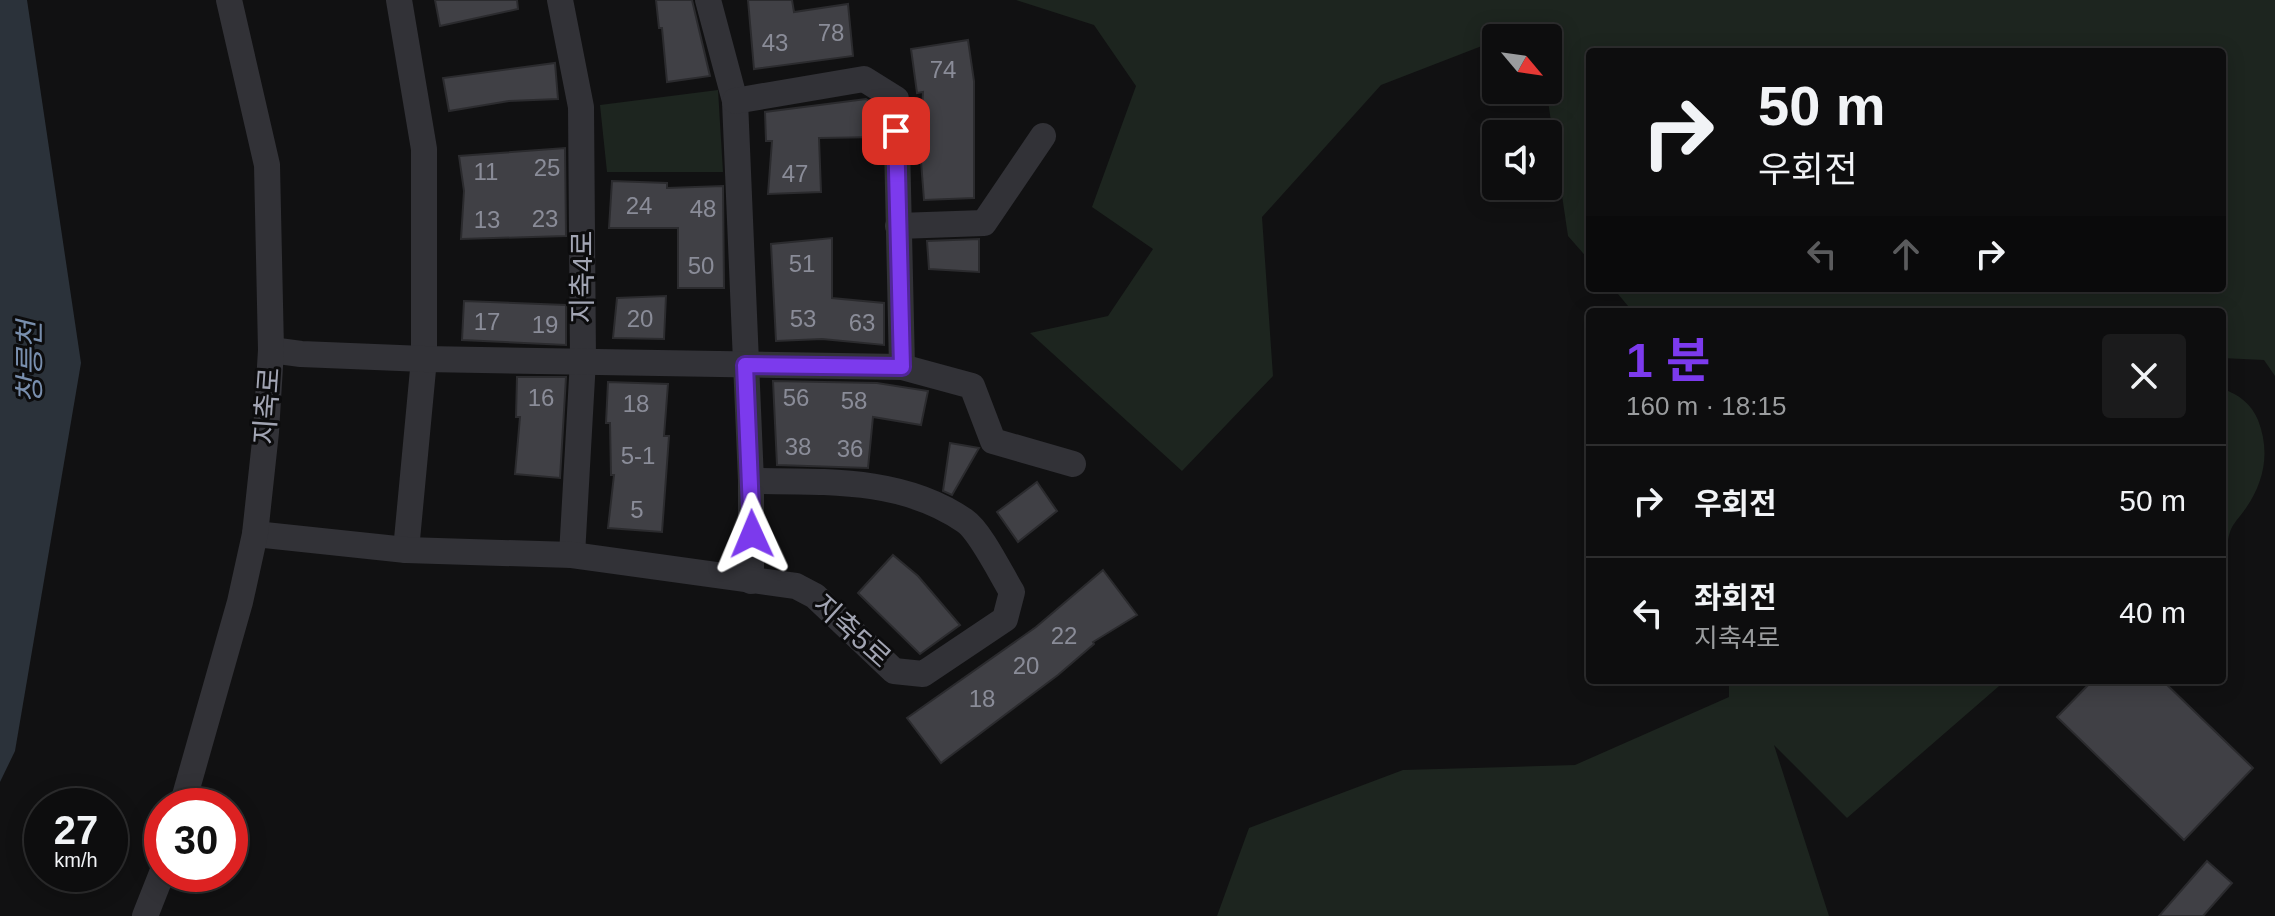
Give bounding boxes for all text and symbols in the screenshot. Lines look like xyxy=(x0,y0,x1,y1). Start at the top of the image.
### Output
house number: 78 xyxy=(818,19,844,46)
north arrow xyxy=(1482,24,1562,104)
map controls xyxy=(1482,24,1562,200)
house number: 43 xyxy=(762,29,788,56)
house number: 74 xyxy=(930,56,956,83)
text: 50 m xyxy=(1758,74,1886,137)
icon: right xyxy=(1626,80,1730,184)
pin xyxy=(862,97,930,165)
icon: arrive xyxy=(874,109,918,153)
button: sound xyxy=(1482,120,1562,200)
text: 우회전 xyxy=(1758,149,1857,190)
house number: 25 xyxy=(534,154,560,181)
house number: 11 xyxy=(474,158,498,185)
house number: 47 xyxy=(782,160,808,187)
house number: 24 xyxy=(626,192,652,219)
house number: 48 xyxy=(690,195,716,222)
house number: 23 xyxy=(532,205,558,232)
house number: 13 xyxy=(474,206,500,233)
street label: 지축4로 xyxy=(567,231,598,323)
icon: left xyxy=(1800,232,1844,276)
icon: ahead xyxy=(1884,232,1928,276)
icon: right xyxy=(1968,232,2012,276)
house number: 51 xyxy=(789,250,815,277)
house number: 50 xyxy=(688,252,714,279)
house number: 20 xyxy=(627,305,653,332)
house number: 53 xyxy=(790,305,816,332)
house number: 17 xyxy=(474,308,500,335)
house number: 63 xyxy=(849,309,875,336)
house number: 19 xyxy=(532,311,558,338)
water label: 창릉천 xyxy=(13,317,46,403)
text: 1 분 xyxy=(1626,334,1710,387)
button: close xyxy=(2102,334,2186,418)
street label: 지축로 xyxy=(249,366,285,446)
house number: 16 xyxy=(528,384,554,411)
house number: 56 xyxy=(783,384,809,411)
house number: 58 xyxy=(841,387,867,414)
house number: 18 xyxy=(623,390,649,417)
text: 160 m · 18:15 xyxy=(1626,391,1786,421)
house number: 38 xyxy=(785,433,811,460)
house number: 36 xyxy=(837,435,863,462)
house number: 5-1 xyxy=(621,442,655,469)
icon: right xyxy=(1626,479,1670,523)
text: 50 m xyxy=(2119,484,2186,517)
text: 우회전 xyxy=(1694,487,1777,520)
position arrow xyxy=(710,492,794,576)
house number: 5 xyxy=(630,496,644,523)
text: 좌회전 xyxy=(1694,581,1777,614)
street label: 지축5로 xyxy=(807,588,897,674)
icon: left xyxy=(1626,591,1670,635)
text: 40 m xyxy=(2119,596,2186,629)
house number: 22 xyxy=(1051,622,1077,649)
text: 지축4로 xyxy=(1694,623,1780,653)
house number: 20 xyxy=(1013,652,1039,679)
house number: 18 xyxy=(969,685,995,712)
speed limit sign: 30 xyxy=(144,788,248,892)
text: 27 xyxy=(54,808,98,852)
text: km/h xyxy=(54,849,98,871)

